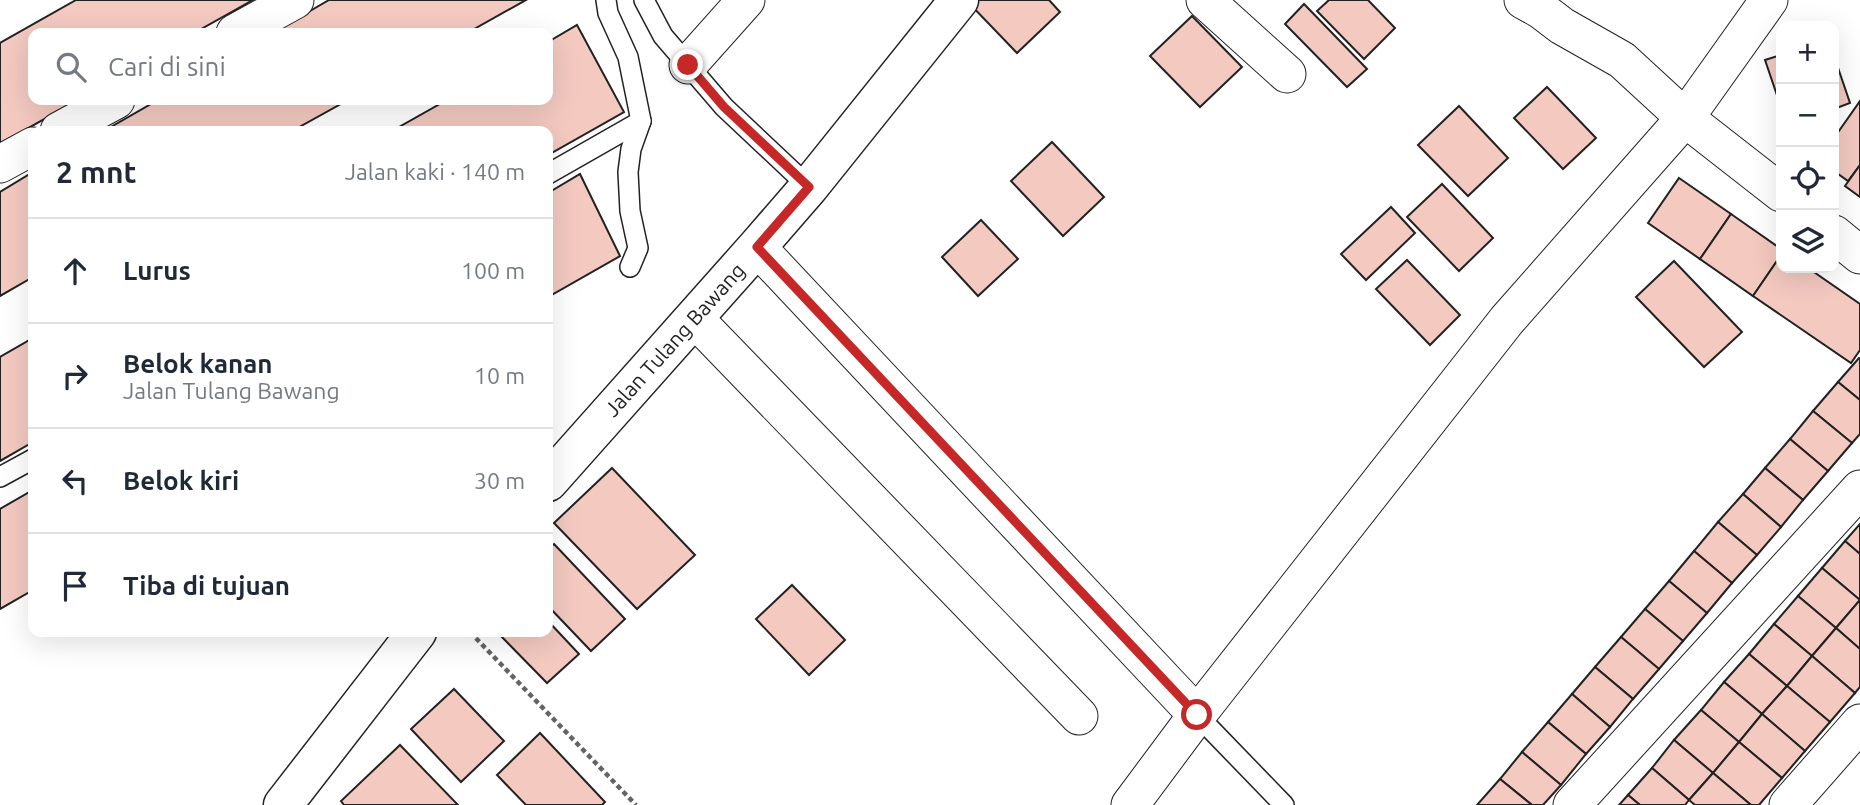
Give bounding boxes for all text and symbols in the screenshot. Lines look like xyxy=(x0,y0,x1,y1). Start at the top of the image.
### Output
map controls xyxy=(1776,21,1839,273)
button: + xyxy=(1776,21,1839,84)
search box xyxy=(28,28,553,105)
icon: search xyxy=(52,48,90,86)
route end xyxy=(672,49,703,80)
text: Cari di sini xyxy=(108,52,226,81)
button: − xyxy=(1776,84,1839,147)
button: locate xyxy=(1776,147,1839,210)
text: 2 mnt xyxy=(56,155,136,189)
text: Jalan kaki · 140 m xyxy=(345,159,525,184)
button: layers xyxy=(1776,210,1839,273)
icon: ahead xyxy=(56,252,94,290)
text: Lurus xyxy=(123,256,191,285)
text: 100 m xyxy=(461,258,525,283)
street label: Jalan Tulang Bawang xyxy=(599,258,749,421)
text: Belok kanan xyxy=(123,349,273,378)
icon: right xyxy=(56,357,94,395)
text: 10 m xyxy=(474,363,525,388)
text: Jalan Tulang Bawang xyxy=(123,378,340,403)
icon: left xyxy=(56,462,94,500)
text: Belok kiri xyxy=(123,466,239,495)
text: 30 m xyxy=(474,468,525,493)
icon: arrive xyxy=(56,567,94,605)
text: Tiba di tujuan xyxy=(123,571,290,600)
route start xyxy=(1181,699,1212,730)

